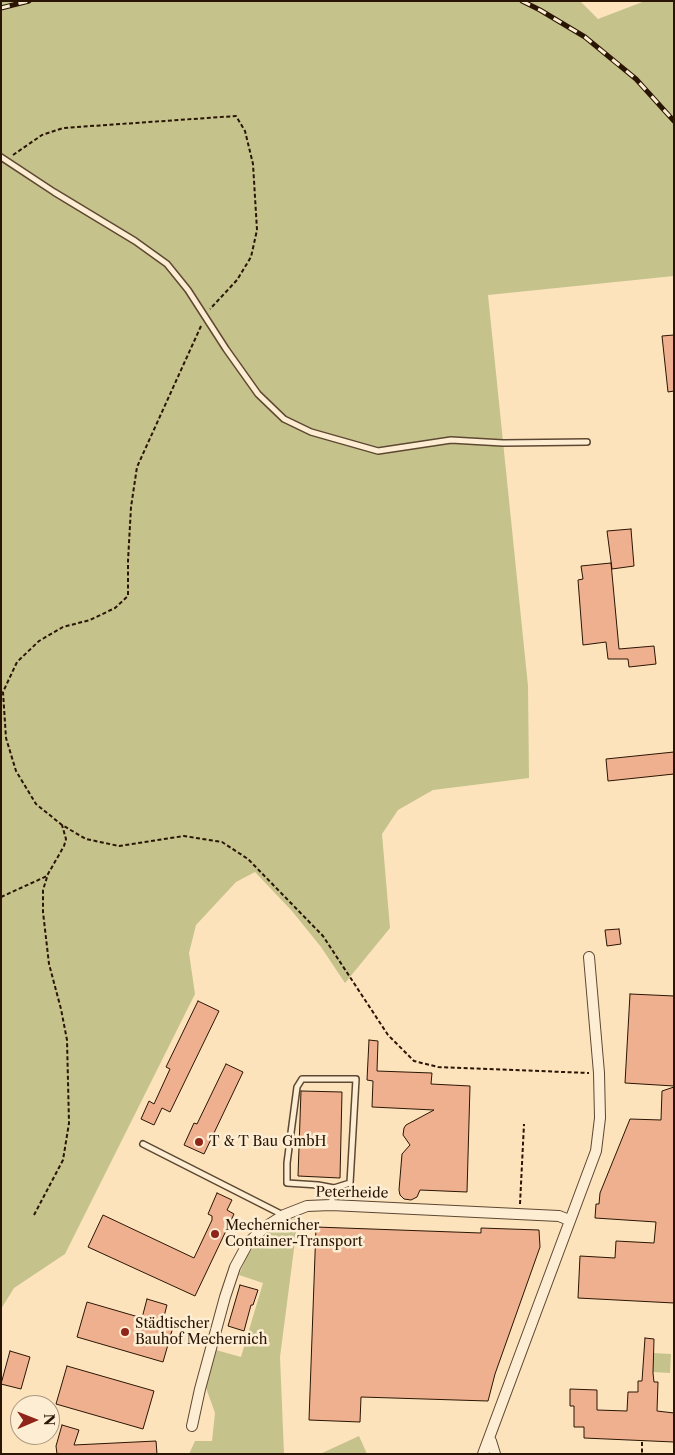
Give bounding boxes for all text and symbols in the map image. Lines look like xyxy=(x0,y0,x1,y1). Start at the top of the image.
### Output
place label: T & T Bau GmbH xyxy=(209,1134,326,1150)
marker: T & T Bau GmbH xyxy=(193,1136,205,1148)
street label: Peterheide xyxy=(316,1184,388,1202)
place label: Mechernicher Container-Transport xyxy=(225,1218,363,1250)
marker: Mechernicher Container-Transport xyxy=(209,1228,221,1240)
place label: Städtischer Bauhof Mechernich xyxy=(135,1316,267,1348)
marker: Städtischer Bauhof Mechernich xyxy=(119,1326,131,1338)
north arrow xyxy=(10,1395,60,1445)
text: N xyxy=(40,1414,58,1426)

